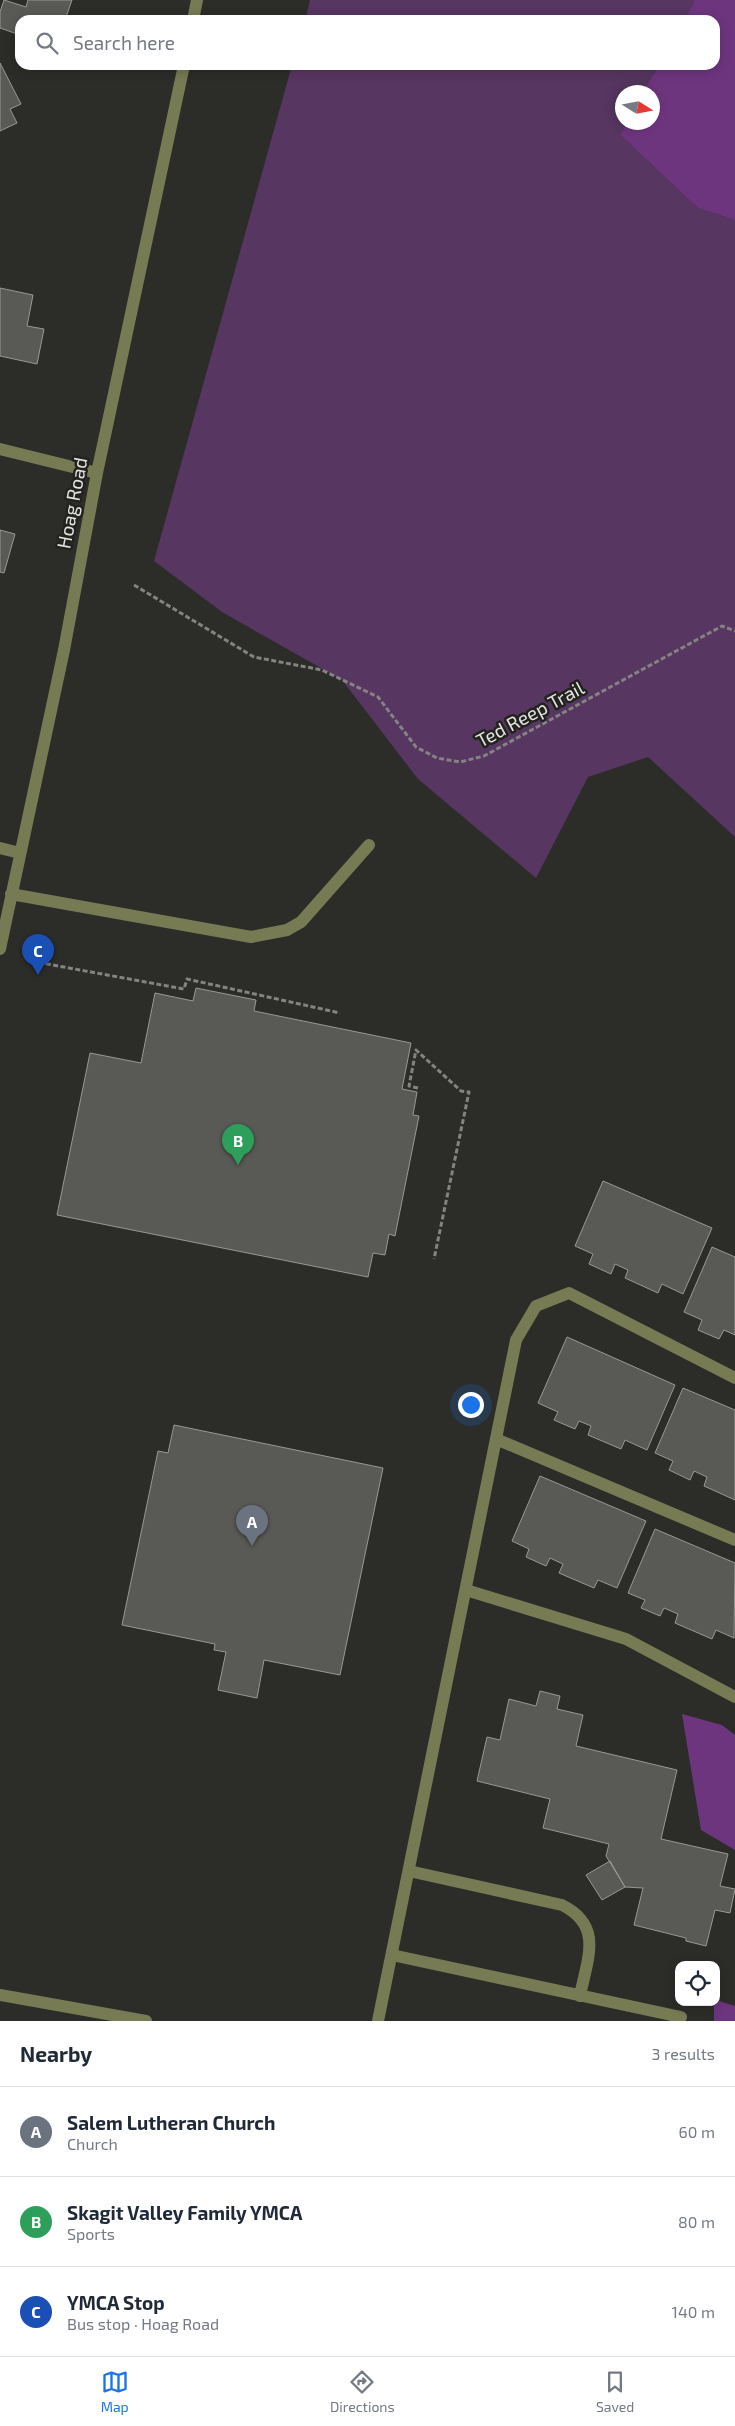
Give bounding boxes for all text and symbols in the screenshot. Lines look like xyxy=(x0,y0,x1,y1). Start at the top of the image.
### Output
search box xyxy=(15,15,720,70)
icon: search xyxy=(33,29,61,57)
text: Search here xyxy=(73,31,175,54)
north arrow xyxy=(615,85,660,130)
street label: Hoag Road xyxy=(51,455,92,551)
street label: Ted Reep Trail xyxy=(472,675,588,752)
pin: C xyxy=(22,934,54,975)
pin: B xyxy=(222,1124,254,1165)
your location xyxy=(458,1392,484,1418)
pin: A xyxy=(236,1505,268,1546)
map controls xyxy=(675,1961,720,2006)
button: locate xyxy=(675,1961,720,2006)
text: Nearby xyxy=(20,2041,92,2066)
text: 3 results xyxy=(652,2044,715,2063)
text: Salem Lutheran Church xyxy=(67,2111,275,2134)
text: A xyxy=(31,2122,41,2141)
text: 60 m xyxy=(679,2122,715,2141)
text: Church xyxy=(67,2134,118,2153)
text: Skagit Valley Family YMCA xyxy=(67,2201,302,2224)
text: B xyxy=(31,2212,41,2231)
text: 80 m xyxy=(678,2212,715,2231)
text: Sports xyxy=(67,2224,115,2243)
text: YMCA Stop xyxy=(67,2291,165,2314)
text: C xyxy=(31,2302,41,2321)
text: 140 m xyxy=(672,2302,715,2321)
text: Bus stop · Hoag Road xyxy=(67,2314,219,2333)
tab: Map xyxy=(101,2368,129,2415)
tab: Directions xyxy=(330,2368,395,2415)
tab: Saved xyxy=(596,2368,634,2415)

